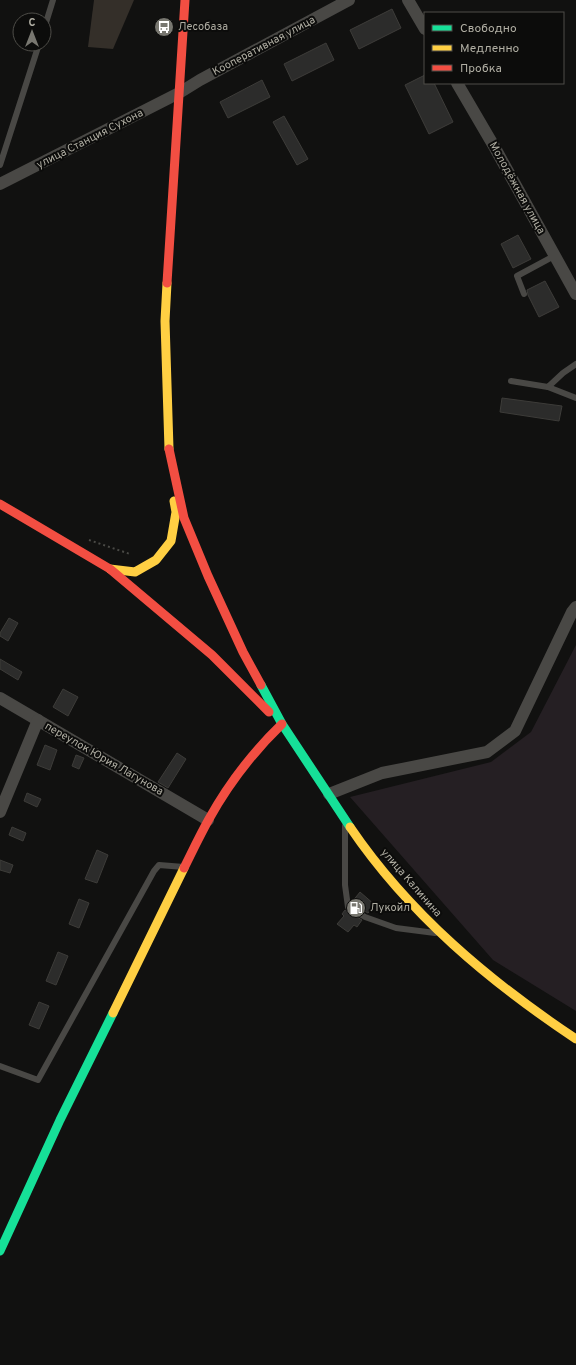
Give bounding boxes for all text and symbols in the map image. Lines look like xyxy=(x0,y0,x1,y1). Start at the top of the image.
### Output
north arrow xyxy=(12,12,52,52)
legend xyxy=(424,12,564,84)
street label: Кооперативная улица xyxy=(210,13,318,79)
text: С xyxy=(28,16,36,30)
bus stop icon: Лесобаза xyxy=(153,16,175,38)
place label: Лесобаза xyxy=(178,20,228,34)
text: Свободно xyxy=(460,21,517,37)
text: Медленно xyxy=(460,41,520,57)
text: Пробка xyxy=(460,61,502,77)
street label: улица Станция Сухона xyxy=(34,106,146,172)
street label: Молодёжная улица xyxy=(486,139,548,237)
street label: переулок Юрия Лагунова xyxy=(42,719,166,799)
street label: улица Калинина xyxy=(377,846,445,920)
fuel station icon: Лукойл xyxy=(345,897,367,919)
place label: Лукойл xyxy=(370,901,410,915)

